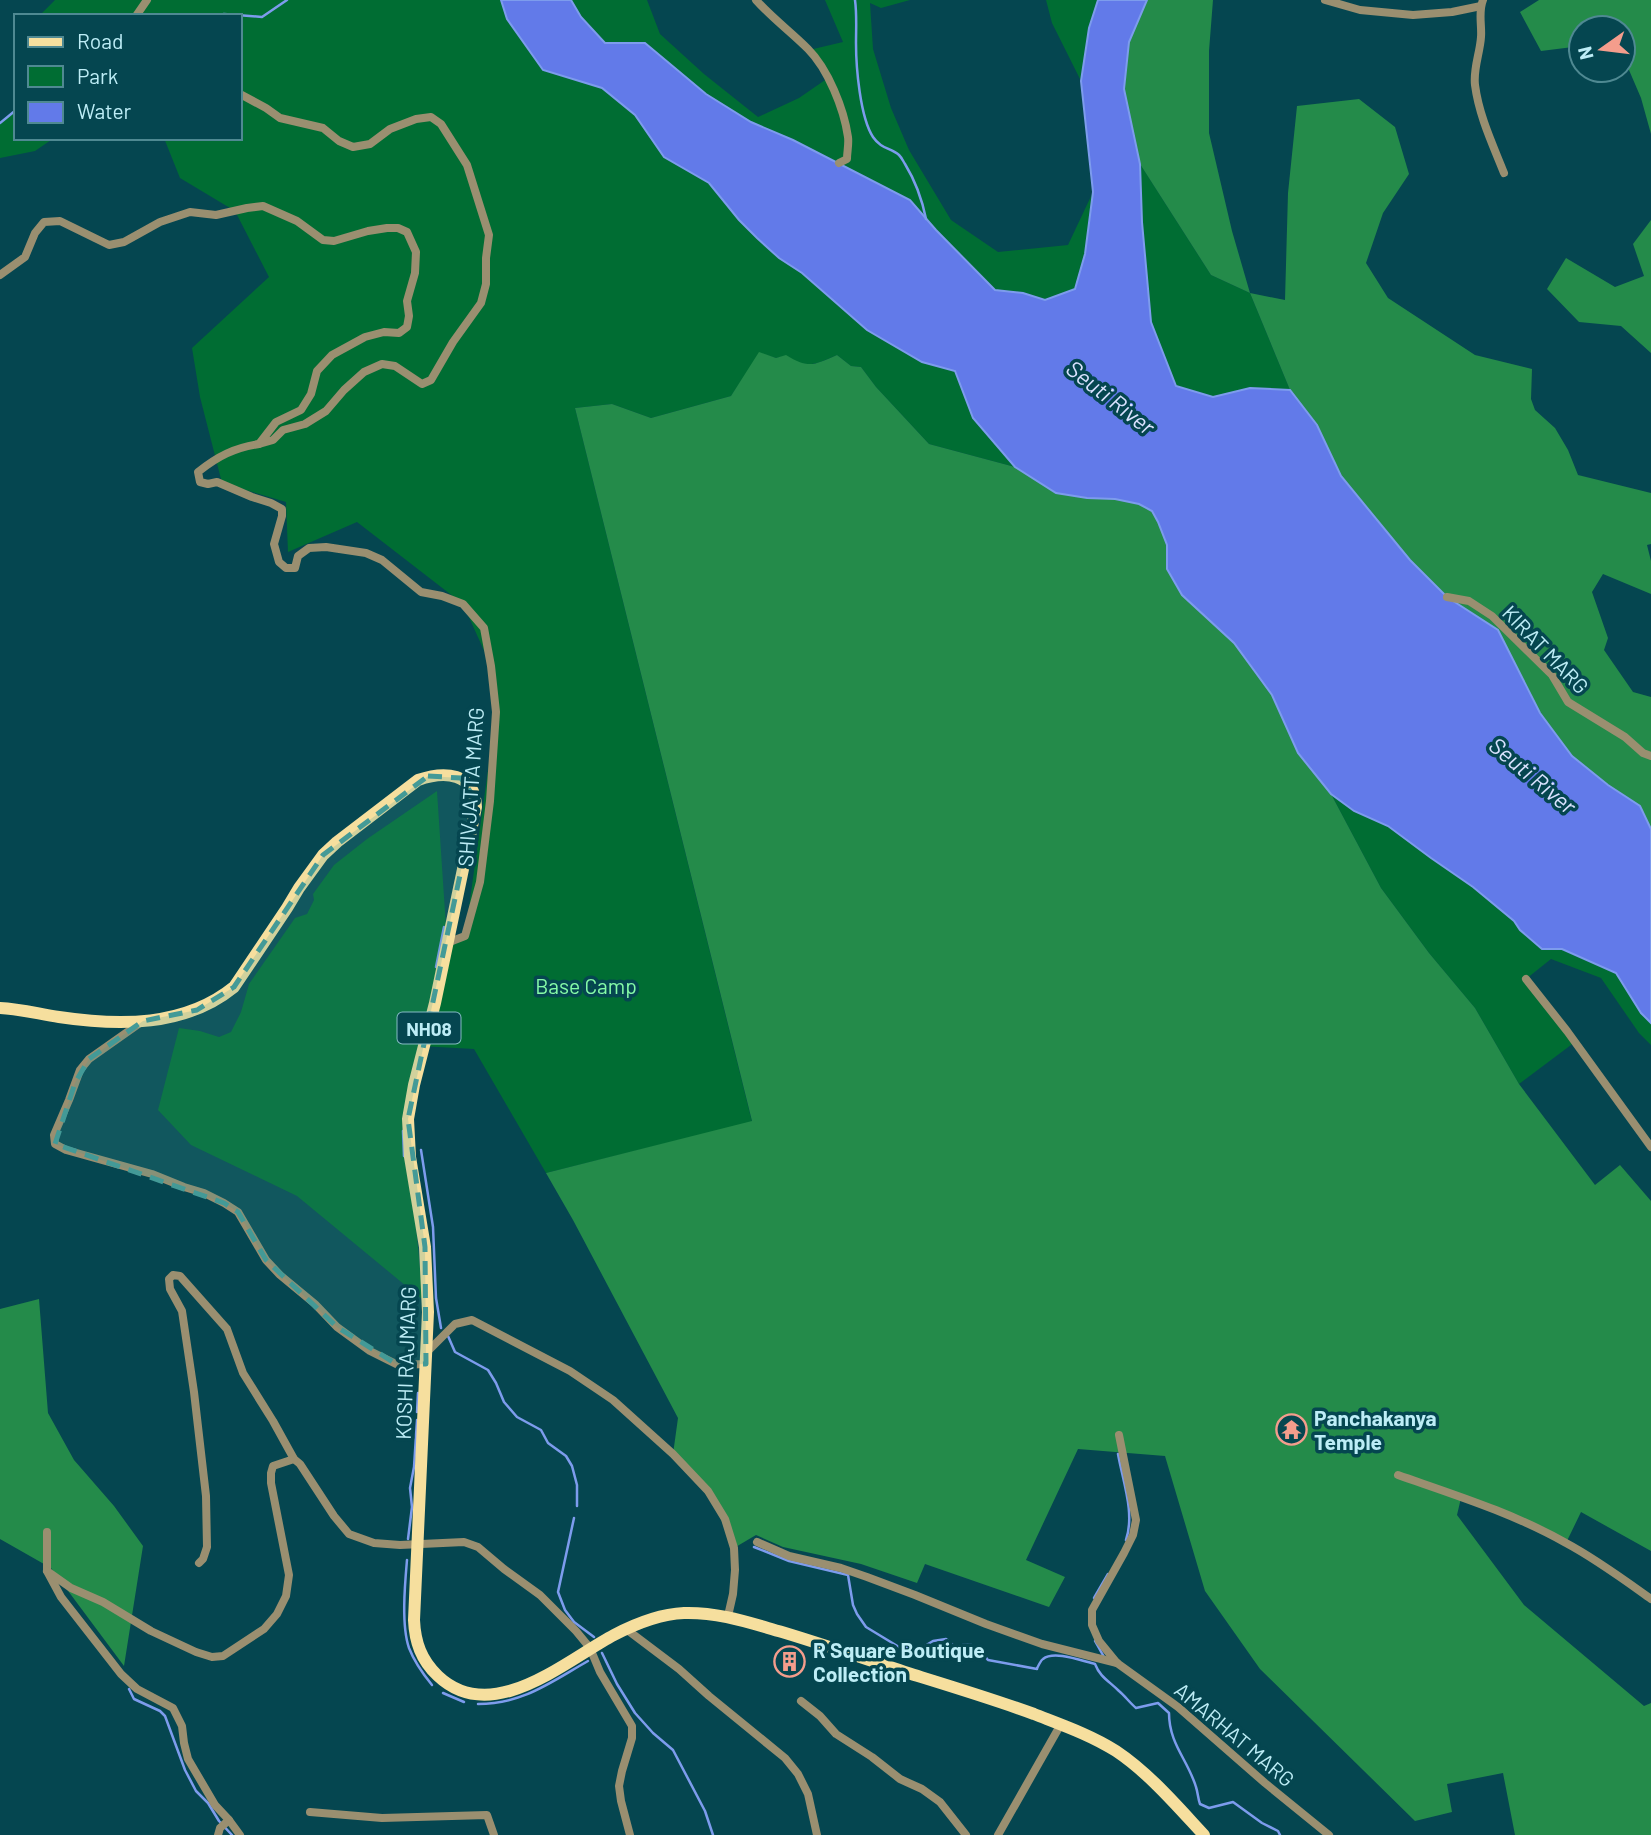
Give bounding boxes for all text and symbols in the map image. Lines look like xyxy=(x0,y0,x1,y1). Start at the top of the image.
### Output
legend xyxy=(14,14,242,140)
north arrow xyxy=(1567,14,1637,84)
text: Road xyxy=(77,28,123,53)
text: N xyxy=(1572,44,1598,62)
text: Park xyxy=(77,63,118,88)
text: Water xyxy=(77,98,132,123)
water label: Seuti River xyxy=(1061,354,1162,441)
street label: KIRAT MARG xyxy=(1498,600,1594,698)
street label: SHIVJATTA MARG xyxy=(452,706,488,868)
water label: Seuti River xyxy=(1484,731,1583,820)
park label: Base Camp xyxy=(535,973,637,998)
road number: NH08 xyxy=(398,1012,460,1044)
street label: KOSHI RAJMARG xyxy=(390,1286,420,1440)
place label: Panchakanya Temple xyxy=(1314,1405,1437,1454)
temple icon: Panchakanya Temple xyxy=(1274,1412,1308,1446)
place label: R Square Boutique Collection xyxy=(813,1637,985,1686)
building icon: R Square Boutique Collection xyxy=(773,1644,807,1678)
street label: AMARHAT MARG xyxy=(1170,1677,1300,1791)

